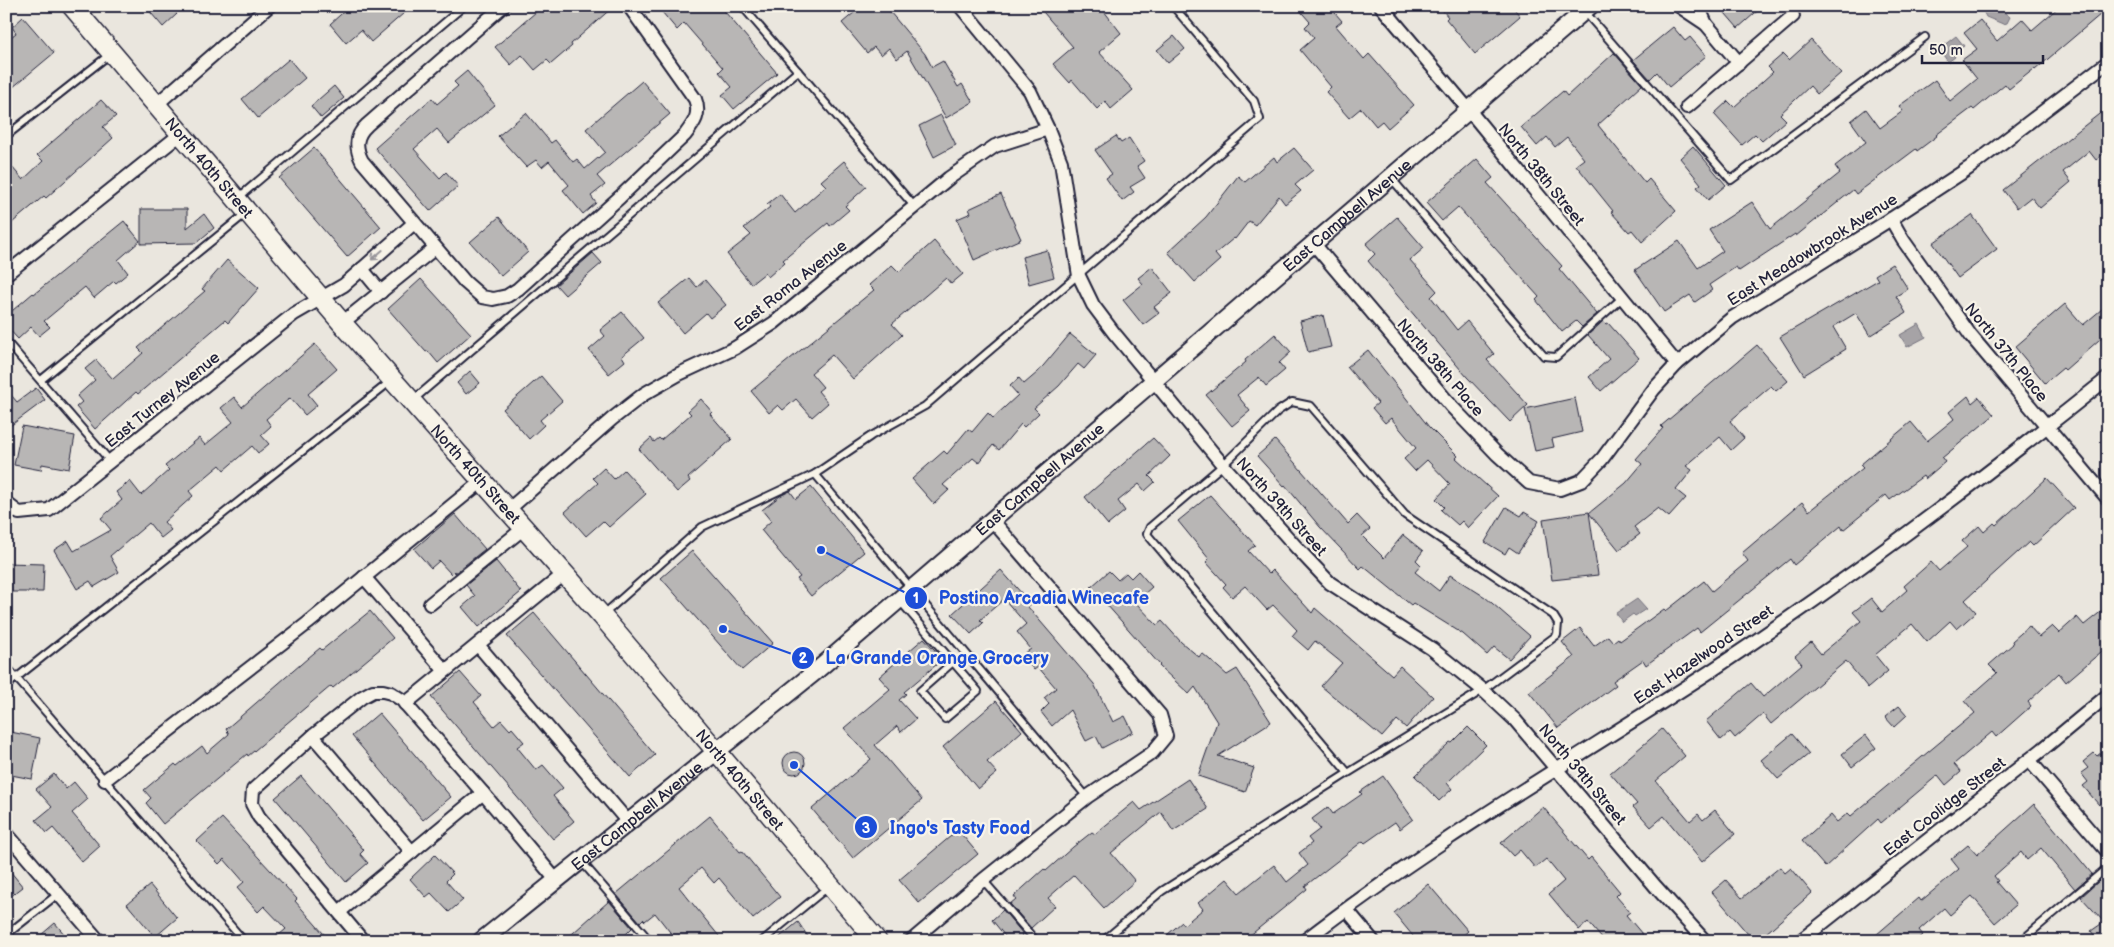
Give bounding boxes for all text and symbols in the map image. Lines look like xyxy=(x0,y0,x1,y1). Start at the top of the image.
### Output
scale bar xyxy=(1922,32,2043,64)
text: 50 m xyxy=(1929,41,1963,60)
street label: North 40th Street xyxy=(160,114,257,223)
street label: North 38th Street xyxy=(1494,120,1588,230)
street label: East Campbell Avenue xyxy=(1280,155,1416,277)
street label: East Meadowbrook Avenue xyxy=(1724,190,1902,310)
street label: East Roma Avenue xyxy=(731,236,851,336)
one-way arrow xyxy=(371,250,384,261)
street label: North 37th Place xyxy=(1960,300,2052,407)
street label: North 38th Place xyxy=(1392,315,1488,421)
street label: East Turney Avenue xyxy=(102,348,224,452)
street label: East Campbell Avenue xyxy=(972,419,1109,541)
street label: North 40th Street xyxy=(426,421,524,528)
street label: North 39th Street xyxy=(1232,454,1330,560)
callout: Postino Arcadia Winecafe xyxy=(903,582,1159,615)
text: Postino Arcadia Winecafe xyxy=(939,588,1149,609)
text: 1 xyxy=(913,589,919,608)
street label: East Hazelwood Street xyxy=(1631,602,1777,709)
callout: La Grande Orange Grocery xyxy=(791,642,1059,675)
text: La Grande Orange Grocery xyxy=(825,648,1049,669)
text: 2 xyxy=(799,649,808,668)
street label: North 39th Street xyxy=(1534,721,1630,829)
street label: North 40th Street xyxy=(691,726,787,835)
street label: East Coolidge Street xyxy=(1880,754,2010,861)
street label: East Campbell Avenue xyxy=(568,758,708,875)
callout: Ingo's Tasty Food xyxy=(854,811,1040,844)
text: Ingo's Tasty Food xyxy=(890,818,1030,839)
text: 3 xyxy=(862,819,871,838)

